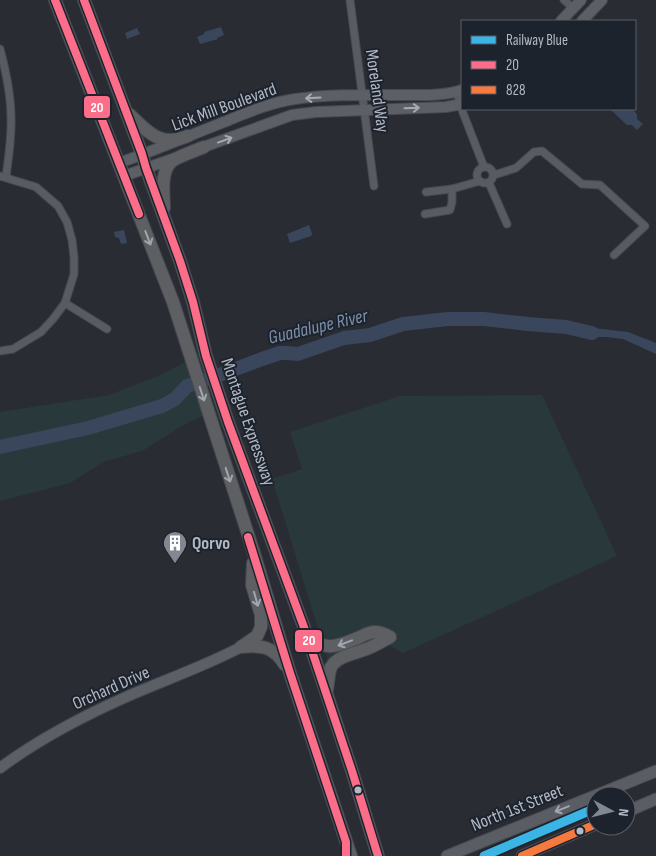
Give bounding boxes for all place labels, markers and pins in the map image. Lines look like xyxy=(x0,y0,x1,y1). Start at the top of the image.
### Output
building icon: Qorvo xyxy=(162,530,188,564)
place label: Qorvo xyxy=(192,533,230,554)
unlabelled marker xyxy=(353,785,363,795)
unlabelled marker xyxy=(575,826,585,836)

